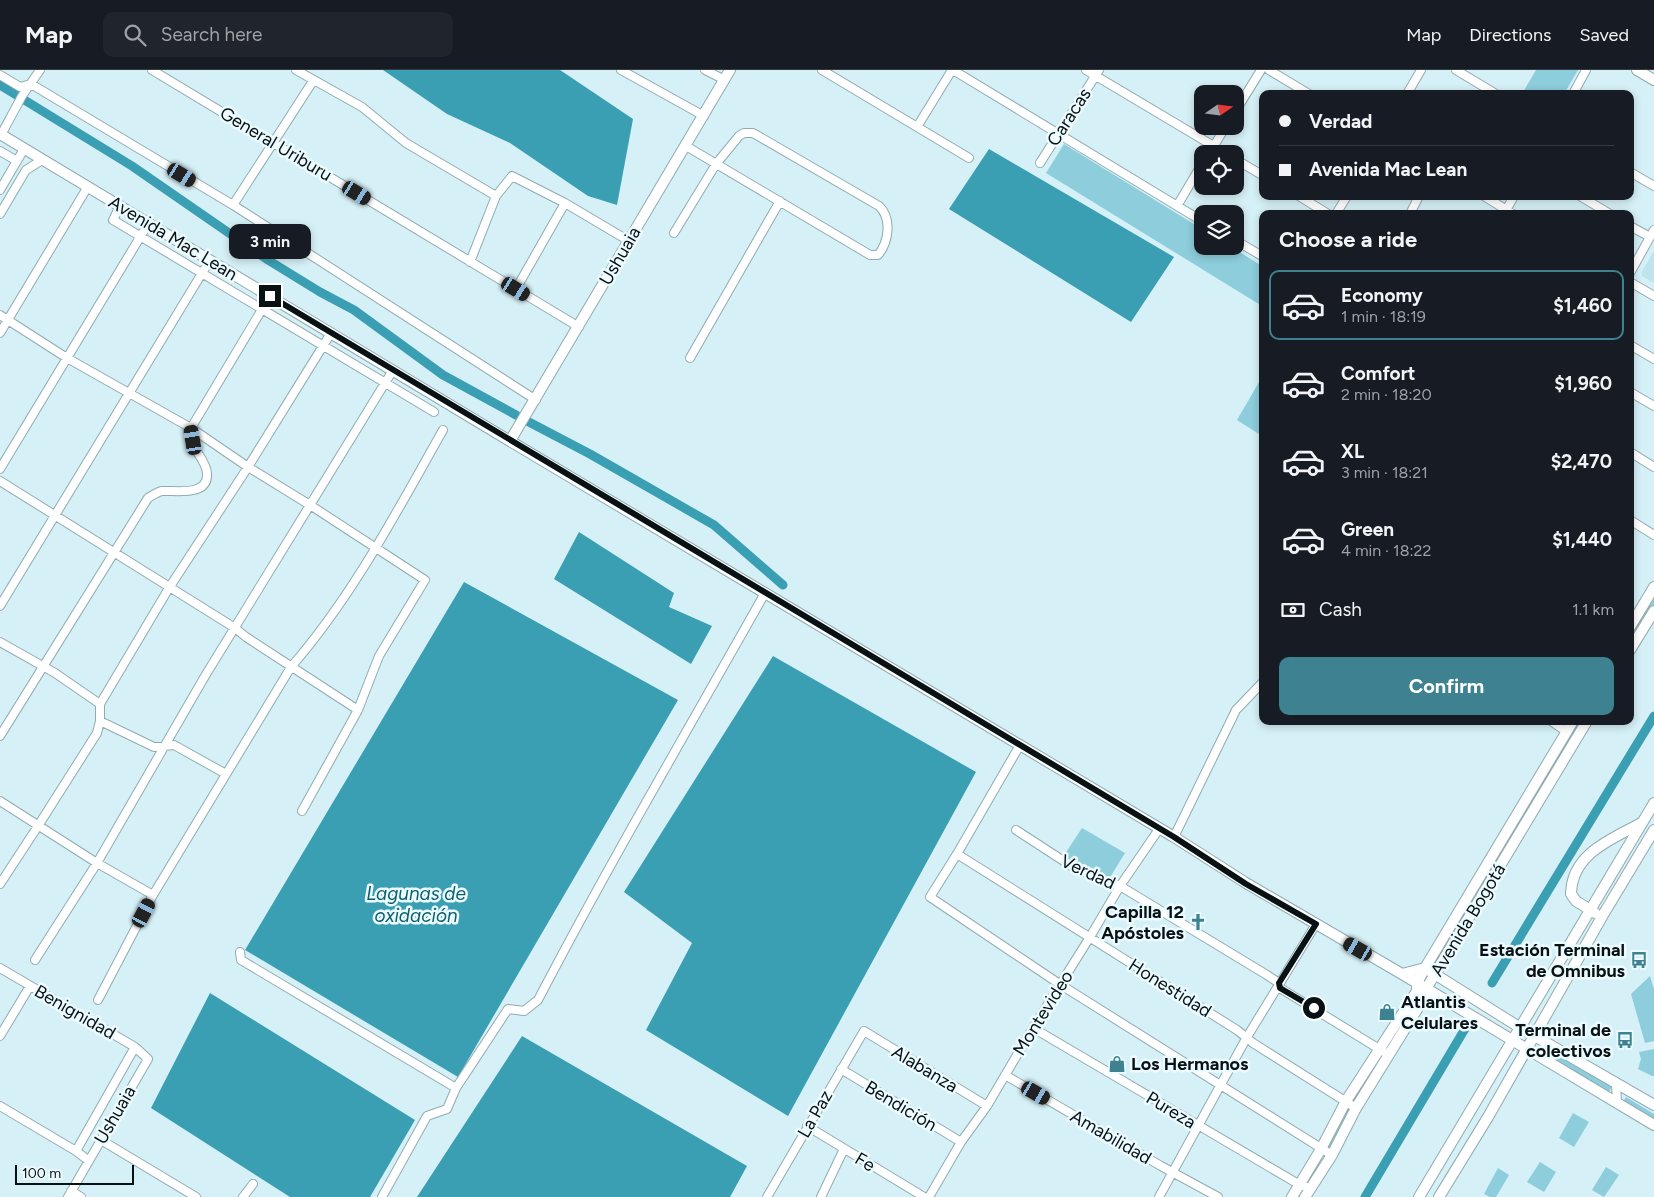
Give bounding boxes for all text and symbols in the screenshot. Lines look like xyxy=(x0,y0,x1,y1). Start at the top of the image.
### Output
search box xyxy=(103,12,453,57)
text: Map xyxy=(25,20,73,49)
icon: search xyxy=(121,21,149,49)
text: Search here xyxy=(161,23,262,46)
text: Map xyxy=(1406,24,1441,46)
text: Directions xyxy=(1469,24,1551,46)
text: Saved xyxy=(1579,24,1629,46)
street label: Caracas xyxy=(1042,84,1096,150)
north arrow xyxy=(1194,85,1244,135)
map controls xyxy=(1194,85,1244,255)
street label: General Uriburu xyxy=(216,102,336,186)
text: Verdad xyxy=(1309,110,1372,133)
button: locate xyxy=(1194,145,1244,195)
text: Avenida Mac Lean xyxy=(1309,158,1467,181)
car xyxy=(165,161,198,189)
car xyxy=(340,179,373,207)
street label: Avenida Mac Lean xyxy=(105,191,241,285)
button: layers xyxy=(1194,205,1244,255)
street label: Ushuaia xyxy=(595,223,645,289)
callout: 3 min xyxy=(229,224,311,258)
text: Choose a ride xyxy=(1279,226,1417,253)
text: 3 min xyxy=(250,232,290,251)
car xyxy=(499,275,532,303)
icon: car xyxy=(1281,283,1326,328)
text: Economy xyxy=(1341,284,1423,307)
route end xyxy=(259,285,281,307)
text: $1,460 xyxy=(1553,294,1612,317)
text: 1 min · 18:19 xyxy=(1341,307,1426,326)
icon: car xyxy=(1281,361,1326,406)
text: Comfort xyxy=(1341,362,1416,385)
text: $1,960 xyxy=(1554,372,1612,395)
text: 2 min · 18:20 xyxy=(1341,385,1432,404)
car xyxy=(183,424,202,456)
icon: car xyxy=(1281,439,1326,484)
text: XL xyxy=(1341,440,1364,463)
text: $2,470 xyxy=(1551,450,1612,473)
text: 3 min · 18:21 xyxy=(1341,463,1428,482)
icon: car xyxy=(1281,517,1326,562)
text: Green xyxy=(1341,518,1394,541)
text: $1,440 xyxy=(1552,528,1612,551)
text: 4 min · 18:22 xyxy=(1341,541,1431,560)
icon: cash xyxy=(1279,596,1307,624)
text: Cash xyxy=(1319,598,1362,621)
text: 1.1 km xyxy=(1572,600,1614,619)
button: Confirm xyxy=(1279,657,1614,715)
street label: Verdad xyxy=(1057,850,1119,894)
street label: Avenida Bogotá xyxy=(1426,860,1510,980)
water label: Lagunas de oxidación xyxy=(366,882,466,927)
car xyxy=(130,896,157,930)
place label: Capilla 12 Apóstoles xyxy=(1101,901,1185,944)
church icon: Capilla 12 Apóstoles xyxy=(1188,912,1208,932)
car xyxy=(1341,935,1374,963)
place label: Estación Terminal de Omnibus xyxy=(1479,939,1626,982)
bus stop icon: Estación Terminal de Omnibus xyxy=(1629,950,1649,970)
street label: Honestidad xyxy=(1125,954,1215,1022)
street label: Montevideo xyxy=(1008,966,1078,1060)
street label: Benignidad xyxy=(30,980,120,1044)
place label: Atlantis Celulares xyxy=(1401,991,1478,1034)
route start xyxy=(1303,997,1325,1019)
shop icon: Atlantis Celulares xyxy=(1377,1002,1397,1022)
place label: Terminal de colectivos xyxy=(1515,1019,1612,1062)
bus stop icon: Terminal de colectivos xyxy=(1615,1030,1635,1050)
street label: Alabanza xyxy=(888,1041,962,1097)
place label: Los Hermanos xyxy=(1131,1053,1249,1075)
shop icon: Los Hermanos xyxy=(1107,1054,1127,1074)
street label: Bendición xyxy=(861,1076,941,1136)
car xyxy=(1019,1079,1052,1107)
street label: Ushuaia xyxy=(90,1082,140,1148)
street label: La Paz xyxy=(793,1086,837,1142)
street label: Pureza xyxy=(1142,1087,1200,1133)
street label: Amabilidad xyxy=(1067,1105,1155,1169)
street label: Fe xyxy=(851,1148,879,1176)
scale bar xyxy=(15,1162,134,1185)
text: 100 m xyxy=(22,1165,61,1182)

